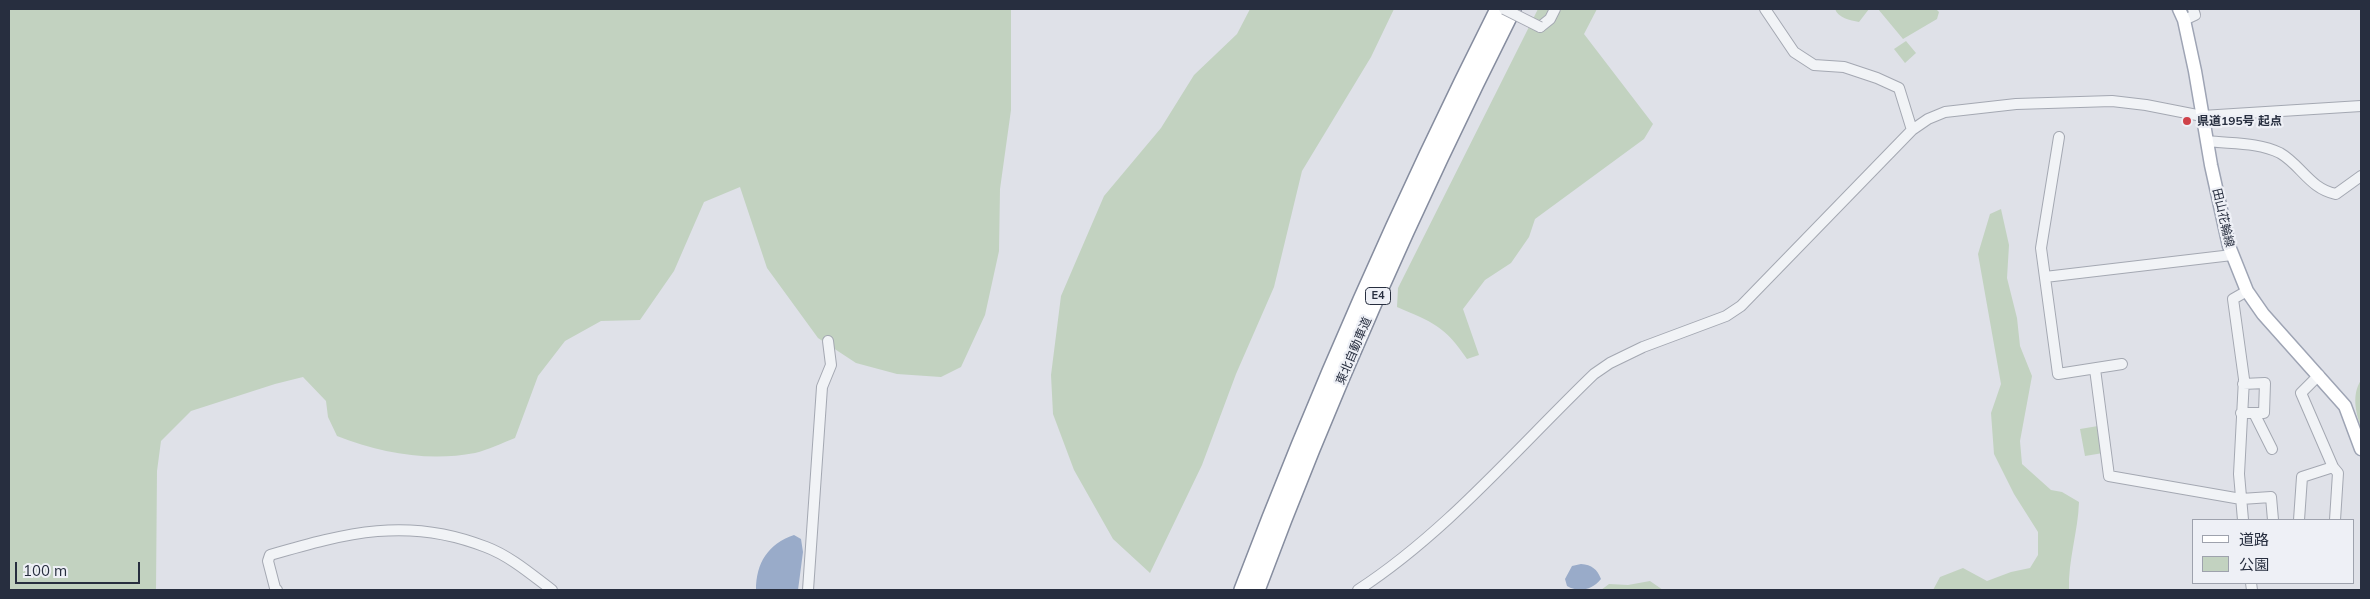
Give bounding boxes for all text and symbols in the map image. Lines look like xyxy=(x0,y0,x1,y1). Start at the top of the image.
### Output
place label: 県道195号 起点 xyxy=(2197,114,2282,128)
marker: 県道195号 起点 xyxy=(2181,115,2193,127)
street label: 田山花輪線 xyxy=(2209,187,2237,249)
road number: E4 xyxy=(1366,288,1390,304)
street label: 東北自動車道 xyxy=(1333,315,1375,387)
legend xyxy=(2192,519,2355,584)
text: 道路 xyxy=(2239,530,2269,549)
scale bar xyxy=(18,552,142,584)
text: 公園 xyxy=(2239,555,2269,574)
text: 100 m xyxy=(23,561,67,580)

